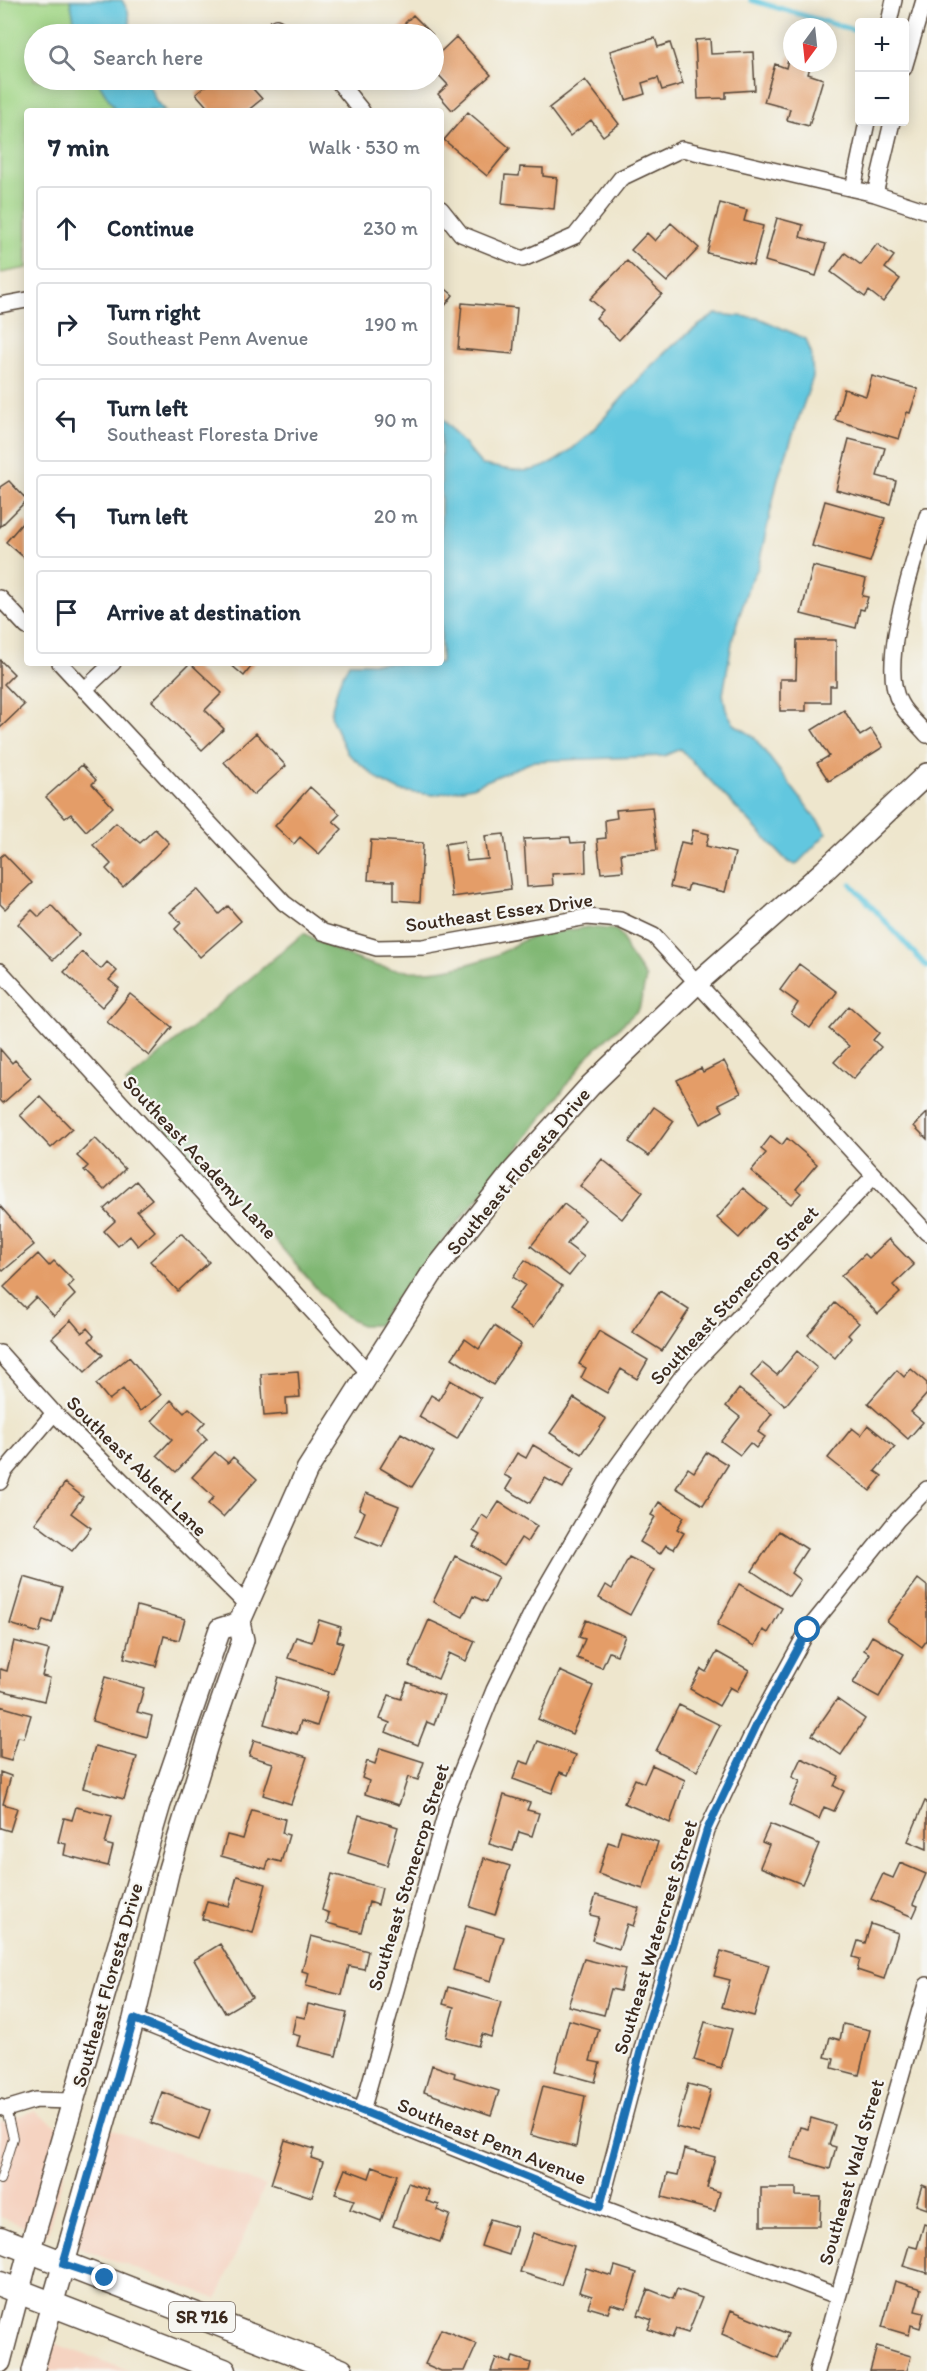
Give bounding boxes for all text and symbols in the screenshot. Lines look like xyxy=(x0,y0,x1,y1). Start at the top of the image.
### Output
north arrow xyxy=(783,18,837,72)
map controls xyxy=(855,18,909,126)
button: + xyxy=(855,18,909,72)
search box xyxy=(24,24,444,90)
icon: search xyxy=(45,41,78,74)
text: Search here xyxy=(93,44,203,71)
button: − xyxy=(855,72,909,126)
text: 7 min xyxy=(48,131,109,163)
text: Walk · 530 m xyxy=(309,135,420,159)
icon: ahead xyxy=(50,212,83,245)
text: Continue xyxy=(107,215,194,242)
text: 230 m xyxy=(363,216,418,240)
text: Turn right xyxy=(107,299,201,326)
icon: right xyxy=(50,308,83,341)
text: 190 m xyxy=(365,312,418,336)
text: Southeast Penn Avenue xyxy=(107,326,308,350)
text: Turn left xyxy=(107,395,188,422)
icon: left xyxy=(50,404,83,437)
text: 90 m xyxy=(374,408,418,432)
text: Southeast Floresta Drive xyxy=(107,422,318,446)
icon: left xyxy=(50,500,83,533)
text: Turn left xyxy=(107,503,188,530)
text: 20 m xyxy=(374,504,418,528)
icon: arrive xyxy=(50,596,83,629)
text: Arrive at destination xyxy=(107,599,301,626)
street label: Southeast Essex Drive xyxy=(404,887,594,937)
street label: Southeast Academy Lane xyxy=(118,1070,282,1244)
street label: Southeast Floresta Drive xyxy=(441,1082,595,1260)
street label: Southeast Stonecrop Street xyxy=(645,1200,823,1390)
street label: Southeast Ablett Lane xyxy=(62,1391,212,1541)
route start xyxy=(794,1616,820,1642)
street label: Southeast Stonecrop Street xyxy=(362,1761,454,1993)
street label: Southeast Watercrest Street xyxy=(608,1817,702,2057)
street label: Southeast Floresta Drive xyxy=(66,1880,148,2090)
street label: Southeast Wald Street xyxy=(813,2076,889,2268)
street label: Southeast Penn Avenue xyxy=(394,2092,590,2190)
route end xyxy=(91,2264,117,2290)
road number: SR 716 xyxy=(169,2302,235,2332)

